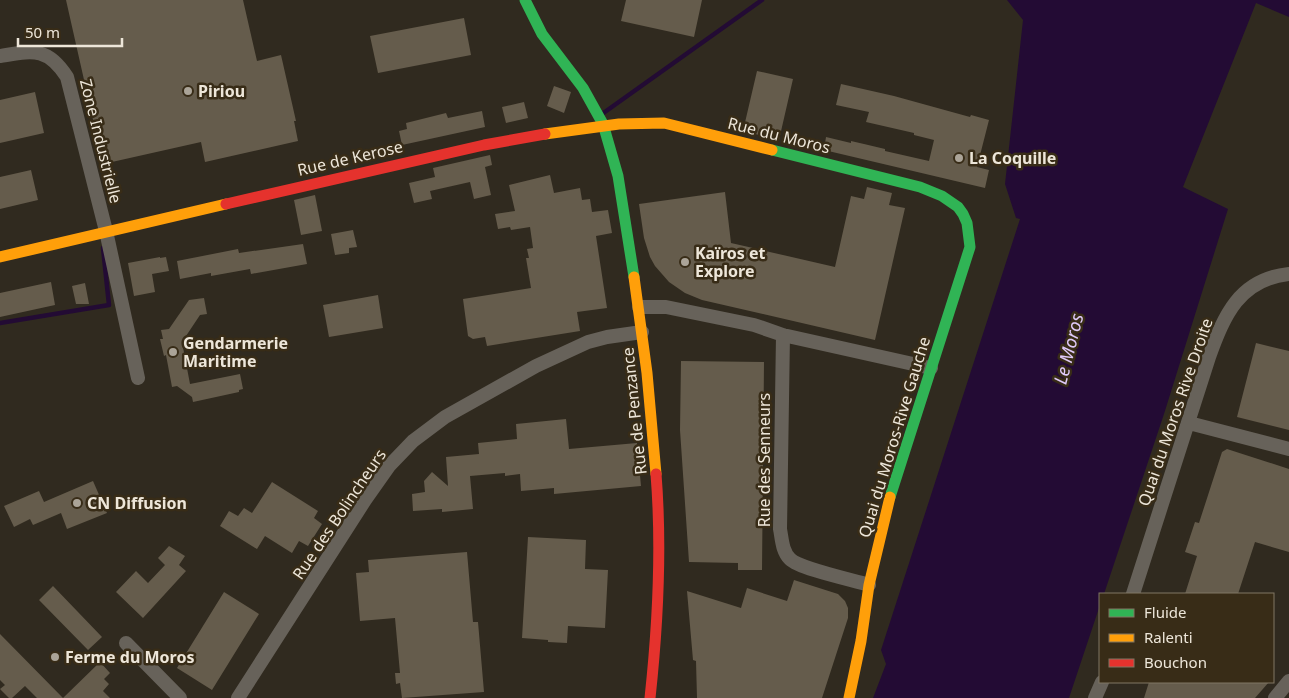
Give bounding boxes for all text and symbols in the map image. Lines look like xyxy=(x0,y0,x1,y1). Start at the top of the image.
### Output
scale bar xyxy=(18,15,121,47)
text: 50 m xyxy=(25,22,60,42)
street label: Zone Industrielle xyxy=(75,77,127,205)
place label: Piriou xyxy=(198,80,245,102)
marker: Piriou xyxy=(182,85,194,97)
street label: Rue du Moros xyxy=(726,112,832,158)
street label: Rue de Kerose xyxy=(295,135,405,181)
place label: La Coquille xyxy=(969,147,1056,169)
marker: La Coquille xyxy=(953,152,965,164)
place label: Kaïros et Explore xyxy=(695,242,766,282)
marker: Kaïros et Explore xyxy=(679,256,691,268)
water label: Le Moros xyxy=(1048,311,1088,387)
street label: Quai du Moros Rive Droite xyxy=(1132,315,1218,509)
place label: Gendarmerie Maritime xyxy=(183,332,288,372)
street label: Quai du Moros-Rive Gauche xyxy=(853,334,935,540)
marker: Gendarmerie Maritime xyxy=(167,346,179,358)
street label: Rue de Penzance xyxy=(616,346,652,476)
street label: Rue des Senneurs xyxy=(753,393,775,527)
street label: Rue des Bolincheurs xyxy=(287,445,391,583)
place label: CN Diffusion xyxy=(87,492,187,514)
marker: CN Diffusion xyxy=(71,497,83,509)
legend xyxy=(1099,593,1274,683)
text: Fluide xyxy=(1144,602,1186,622)
text: Ralenti xyxy=(1144,627,1193,647)
place label: Ferme du Moros xyxy=(65,646,194,668)
marker: Ferme du Moros xyxy=(49,651,61,663)
text: Bouchon xyxy=(1144,652,1207,672)

